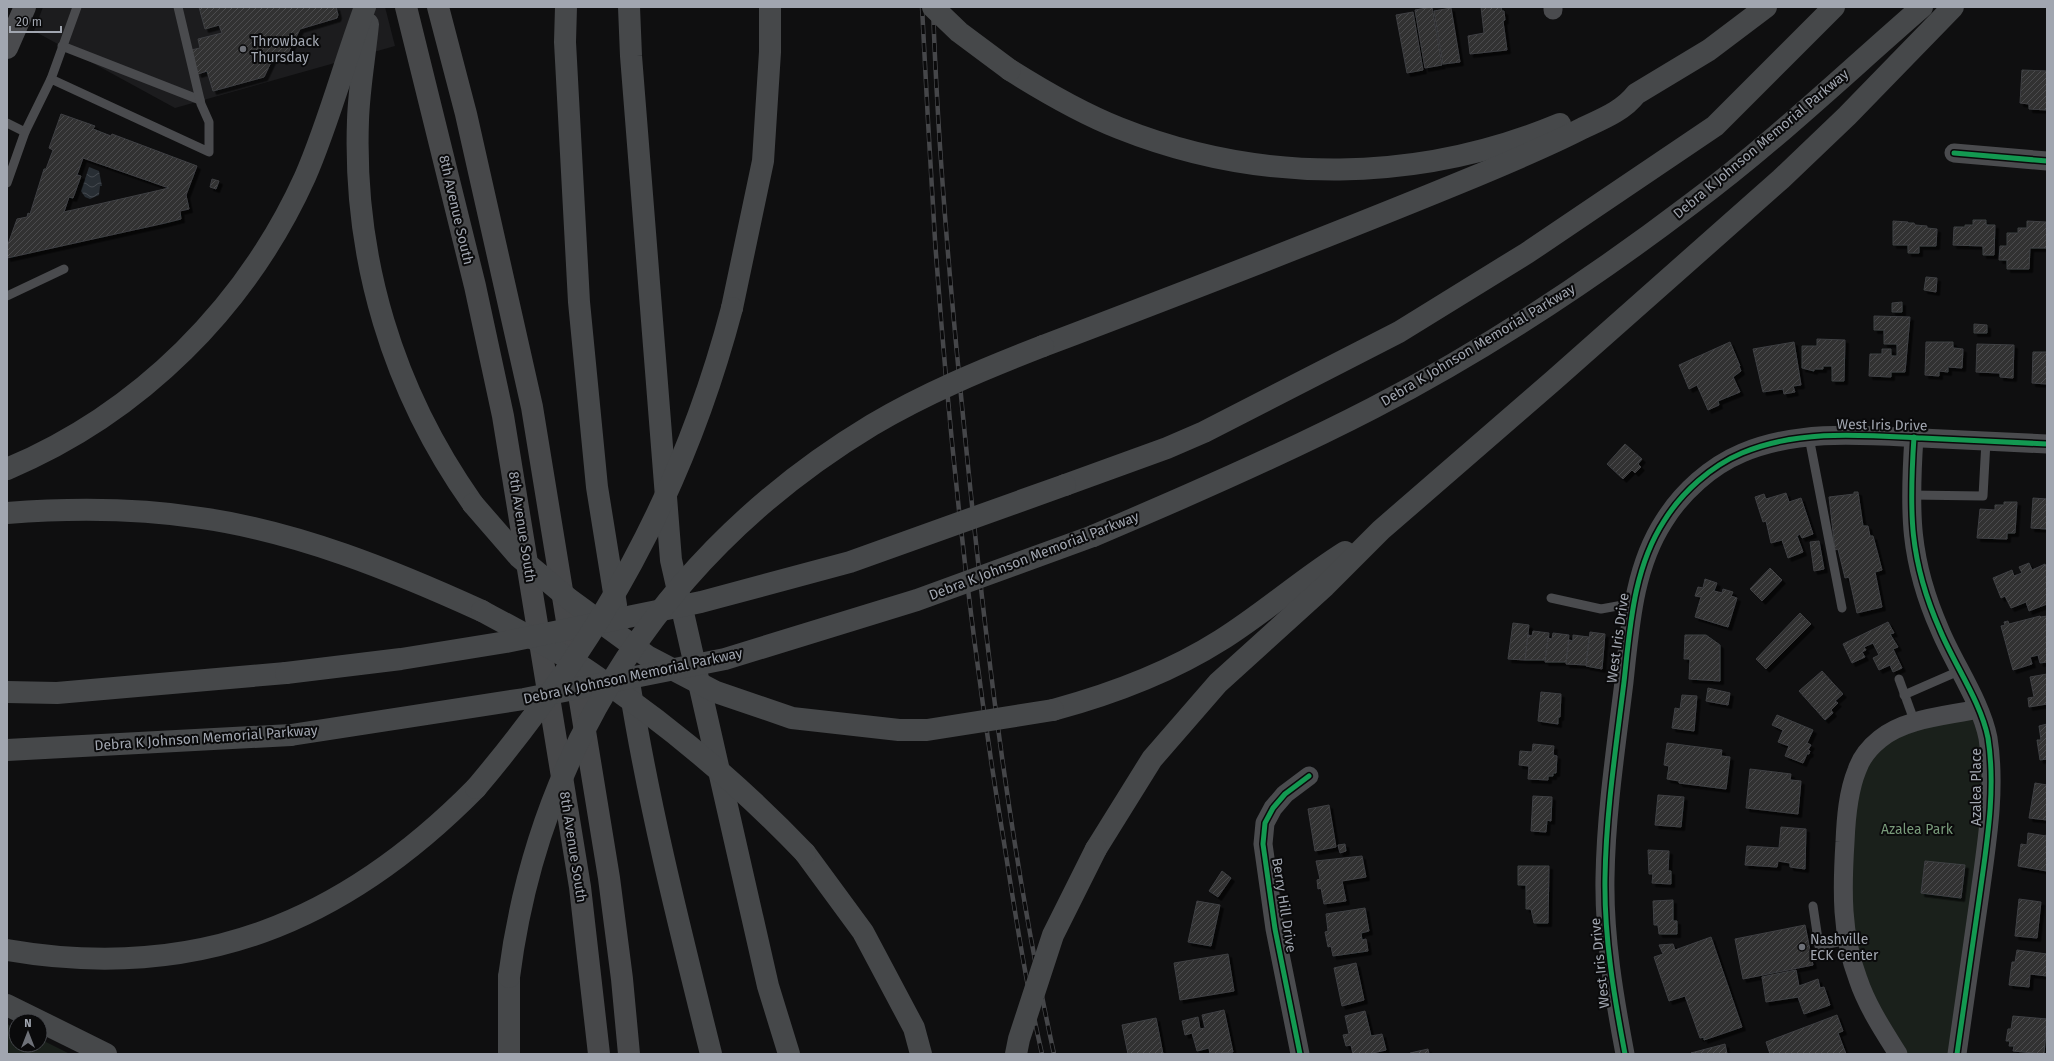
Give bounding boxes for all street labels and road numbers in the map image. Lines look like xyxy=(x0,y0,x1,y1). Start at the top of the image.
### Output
street label: Debra K Johnson Memorial Parkway xyxy=(1670,66,1852,222)
street label: 8th Avenue South xyxy=(435,153,477,267)
street label: Debra K Johnson Memorial Parkway xyxy=(1378,280,1578,410)
street label: West Iris Drive xyxy=(1836,416,1928,434)
street label: 8th Avenue South xyxy=(505,470,539,584)
street label: Debra K Johnson Memorial Parkway xyxy=(927,508,1142,604)
street label: West Iris Drive xyxy=(1603,592,1633,684)
street label: Debra K Johnson Memorial Parkway xyxy=(522,644,744,708)
street label: Debra K Johnson Memorial Parkway xyxy=(94,722,318,754)
street label: Azalea Place xyxy=(1968,748,1985,826)
street label: 8th Avenue South xyxy=(556,790,590,904)
street label: Berry Hill Drive xyxy=(1268,856,1300,954)
street label: West Iris Drive xyxy=(1587,917,1613,1009)

